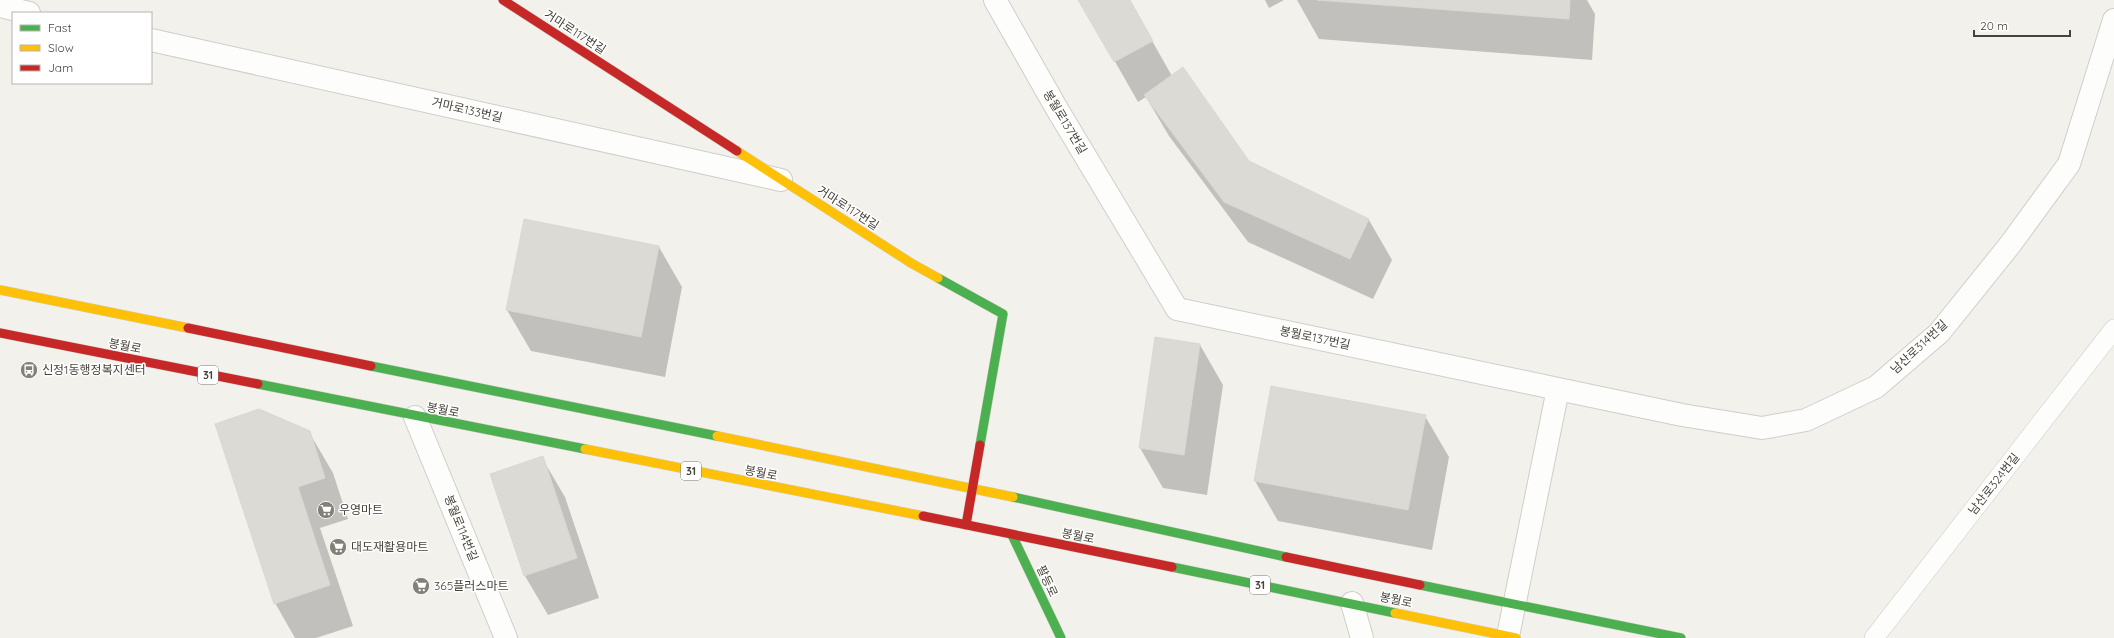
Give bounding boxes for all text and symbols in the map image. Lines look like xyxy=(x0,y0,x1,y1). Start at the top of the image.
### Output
street label: 거마로117번길 xyxy=(542,6,609,57)
legend xyxy=(12,12,152,84)
scale bar xyxy=(1974,12,2070,38)
text: 20 m xyxy=(1980,18,2008,33)
text: Fast xyxy=(48,20,72,35)
text: Slow xyxy=(48,40,74,55)
text: Jam xyxy=(48,60,73,75)
street label: 봉월로137번길 xyxy=(1040,87,1090,157)
street label: 거마로133번길 xyxy=(430,94,504,125)
street label: 거마로117번길 xyxy=(815,182,882,233)
street label: 남산로314번길 xyxy=(1887,317,1950,377)
street label: 봉월로137번길 xyxy=(1278,323,1352,352)
street label: 봉월로 xyxy=(107,335,143,356)
bus stop icon: 신정1동행정복지센터 xyxy=(19,360,39,380)
place label: 신정1동행정복지센터 xyxy=(42,362,146,377)
road number: 31 xyxy=(198,366,218,384)
street label: 봉월로 xyxy=(425,399,461,420)
street label: 남산로324번길 xyxy=(1965,450,2022,518)
road number: 31 xyxy=(681,462,701,480)
street label: 봉월로 xyxy=(743,462,779,483)
street label: 봉월로114번길 xyxy=(441,492,482,563)
supermarket icon: 우영마트 xyxy=(316,500,336,520)
place label: 우영마트 xyxy=(339,502,383,517)
street label: 봉월로 xyxy=(1060,525,1096,546)
supermarket icon: 대도재활용마트 xyxy=(328,537,348,557)
place label: 대도재활용마트 xyxy=(351,539,428,554)
street label: 팔등로 xyxy=(1034,563,1061,599)
supermarket icon: 365플러스마트 xyxy=(411,576,431,596)
road number: 31 xyxy=(1250,576,1270,594)
place label: 365플러스마트 xyxy=(434,578,509,593)
street label: 봉월로 xyxy=(1378,589,1414,610)

